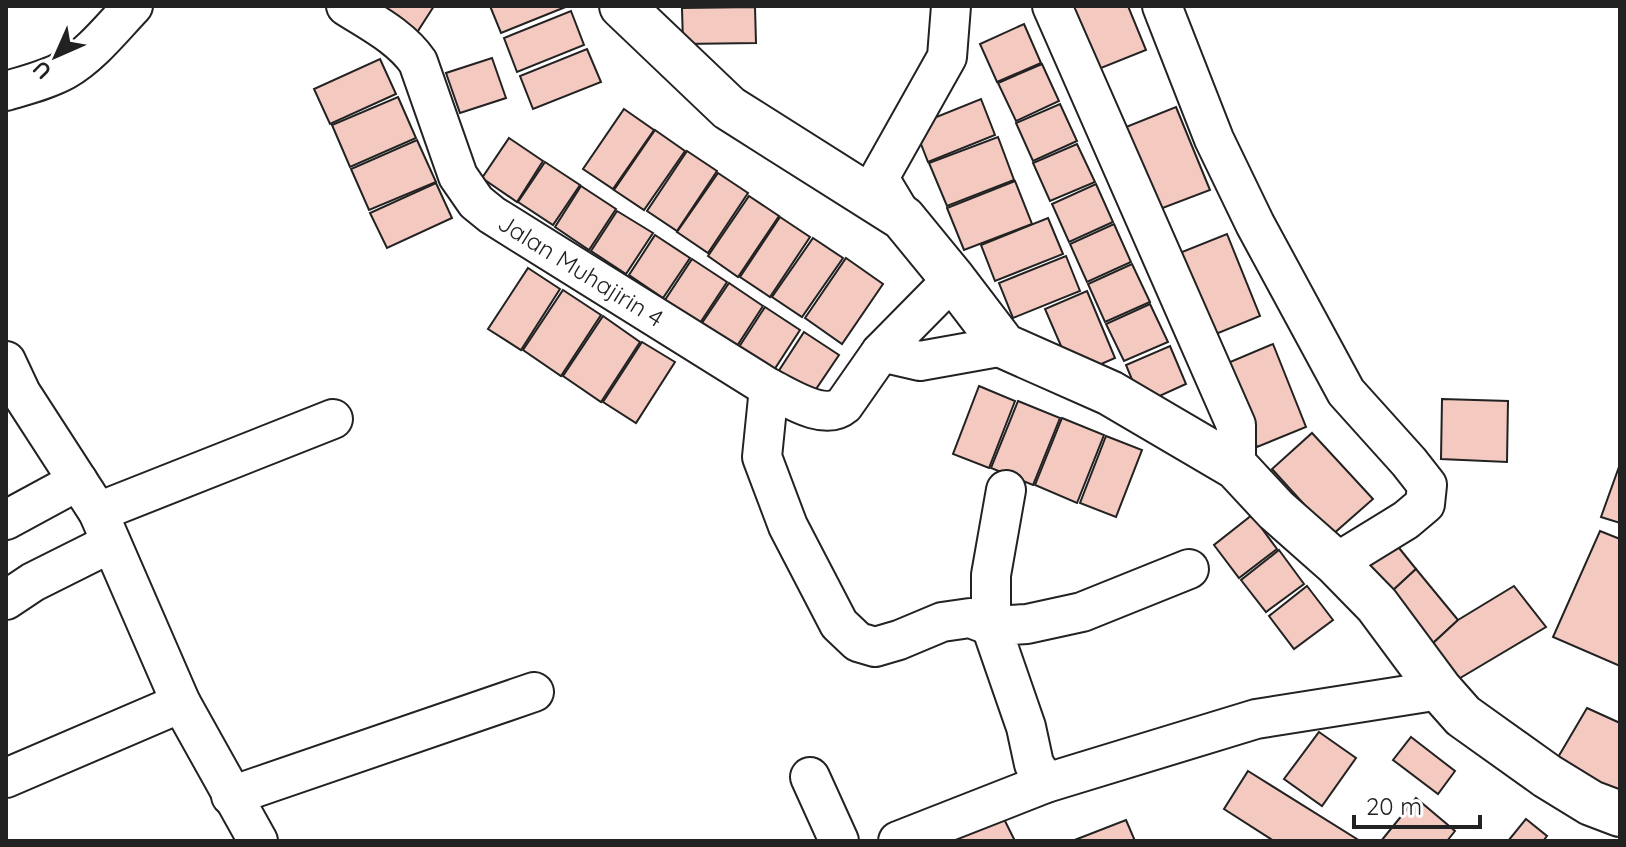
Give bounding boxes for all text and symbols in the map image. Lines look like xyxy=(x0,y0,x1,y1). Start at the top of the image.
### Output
north arrow xyxy=(16,16,96,96)
text: U xyxy=(26,55,57,86)
street label: Jalan Muhajirin 4 xyxy=(493,207,669,333)
scale bar xyxy=(1354,779,1480,829)
text: 20 m xyxy=(1366,791,1422,821)

